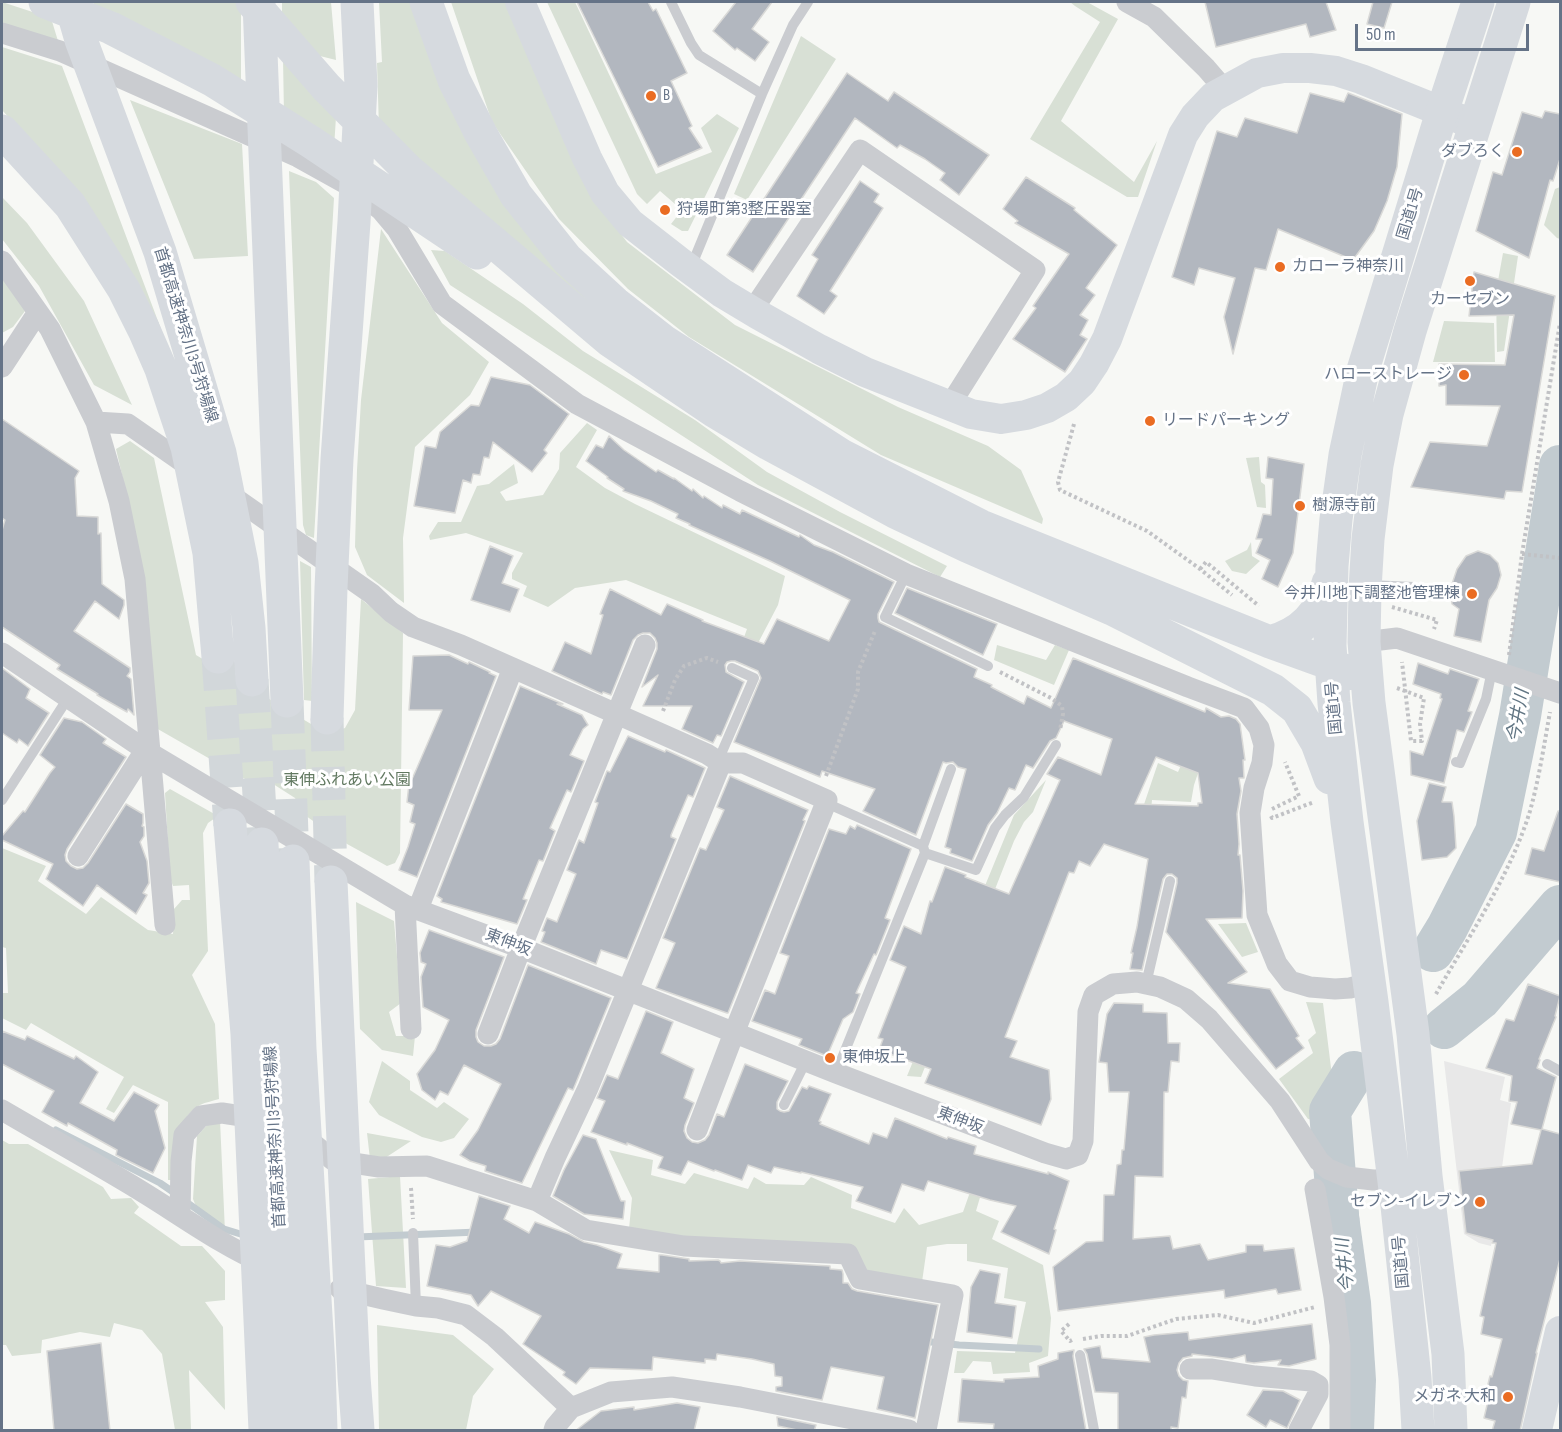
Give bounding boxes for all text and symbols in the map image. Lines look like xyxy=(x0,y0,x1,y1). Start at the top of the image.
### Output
scale bar xyxy=(1358,12,1532,50)
text: 50 m xyxy=(1366,24,1396,45)
place label: B xyxy=(663,86,670,106)
marker: B xyxy=(644,89,658,103)
place label: ダブろく xyxy=(1441,142,1505,162)
marker: ダブろく xyxy=(1510,145,1524,159)
street label: 国道1号 xyxy=(1394,186,1428,242)
place label: 狩場町第3整圧器室 xyxy=(677,200,812,220)
marker: 狩場町第3整圧器室 xyxy=(658,203,672,217)
street label: 首都高速神奈川3号狩場線 xyxy=(149,245,221,425)
place label: カローラ神奈川 xyxy=(1292,257,1404,277)
marker: カローラ神奈川 xyxy=(1273,260,1287,274)
marker: カーセブン xyxy=(1463,274,1477,288)
place label: カーセブン xyxy=(1430,290,1510,310)
place label: ハローストレージ xyxy=(1324,365,1452,385)
marker: ハローストレージ xyxy=(1457,368,1471,382)
place label: リードパーキング xyxy=(1162,411,1290,431)
marker: リードパーキング xyxy=(1143,414,1157,428)
place label: 樹源寺前 xyxy=(1312,496,1376,516)
marker: 樹源寺前 xyxy=(1293,499,1307,513)
place label: 今井川地下調整池管理棟 xyxy=(1284,584,1460,604)
marker: 今井川地下調整池管理棟 xyxy=(1465,587,1479,601)
street label: 国道1号 xyxy=(1323,680,1347,736)
water label: 今井川 xyxy=(1504,688,1534,744)
park label: 東伸ふれあい公園 xyxy=(283,771,411,791)
street label: 東伸坂 xyxy=(482,925,534,961)
street label: 首都高速神奈川3号狩場線 xyxy=(262,1045,290,1229)
place label: 東伸坂上 xyxy=(842,1048,906,1068)
marker: 東伸坂上 xyxy=(823,1051,837,1065)
street label: 東伸坂 xyxy=(934,1103,986,1139)
place label: セブン-イレブン xyxy=(1350,1192,1468,1212)
marker: セブン-イレブン xyxy=(1473,1195,1487,1209)
street label: 国道1号 xyxy=(1390,1234,1414,1290)
water label: 今井川 xyxy=(1332,1237,1360,1293)
place label: メガネ 大和 xyxy=(1413,1387,1496,1407)
marker: メガネ 大和 xyxy=(1501,1390,1515,1404)

